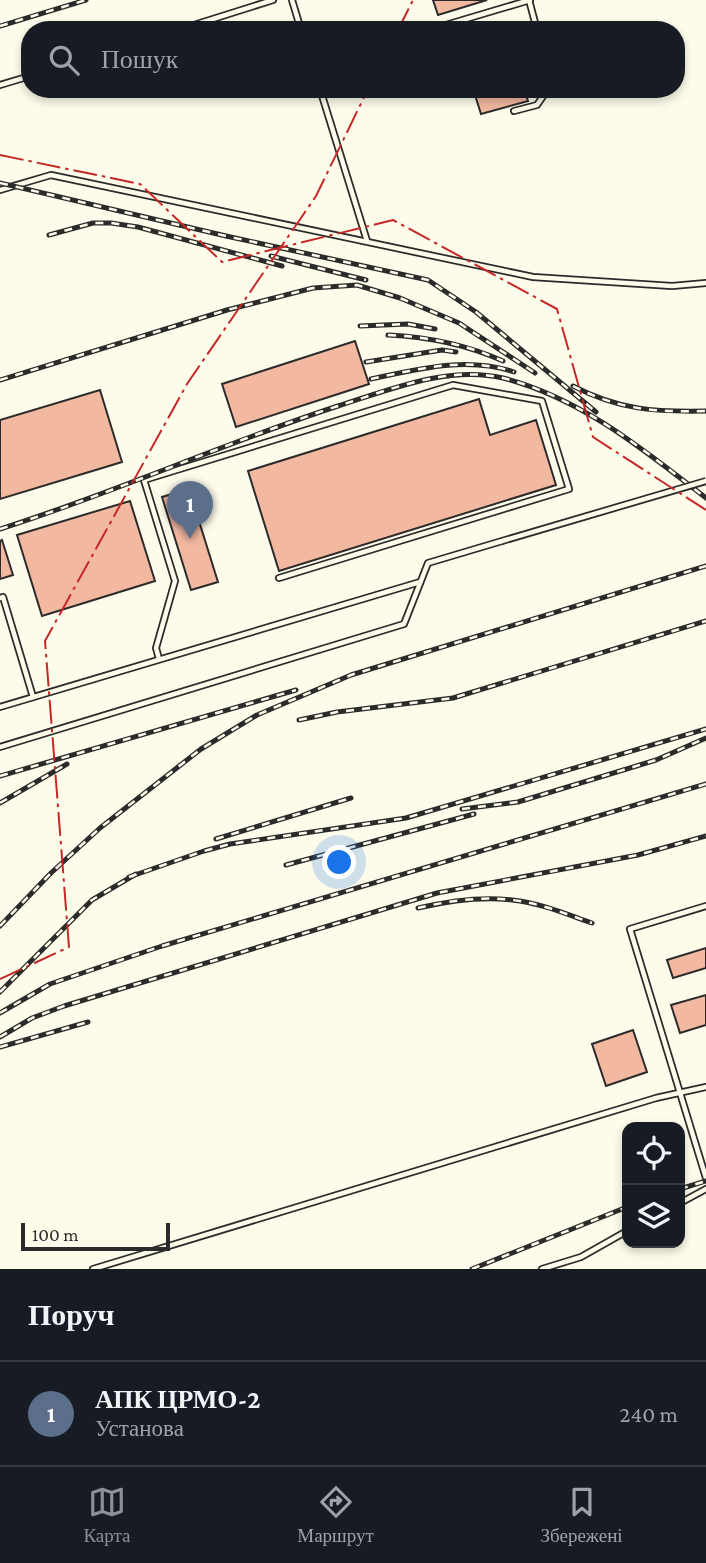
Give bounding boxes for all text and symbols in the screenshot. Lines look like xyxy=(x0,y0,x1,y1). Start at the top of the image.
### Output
search box xyxy=(21,21,685,98)
icon: search xyxy=(45,41,83,79)
text: Пошук xyxy=(101,45,178,74)
pin: 1 xyxy=(167,481,213,539)
your location xyxy=(322,845,356,879)
map controls xyxy=(622,1122,685,1248)
button: locate xyxy=(622,1122,685,1185)
button: layers xyxy=(622,1185,685,1248)
scale bar xyxy=(21,1220,170,1252)
text: 100 m xyxy=(32,1224,79,1245)
text: Поруч xyxy=(28,1298,115,1331)
text: АПК ЦРМО-2 xyxy=(95,1385,260,1414)
text: 1 xyxy=(47,1401,55,1427)
text: 240 m xyxy=(619,1401,678,1427)
text: Установа xyxy=(95,1415,184,1441)
tab: Карта xyxy=(83,1483,130,1547)
tab: Маршрут xyxy=(297,1483,374,1547)
tab: Збережені xyxy=(541,1483,623,1547)

